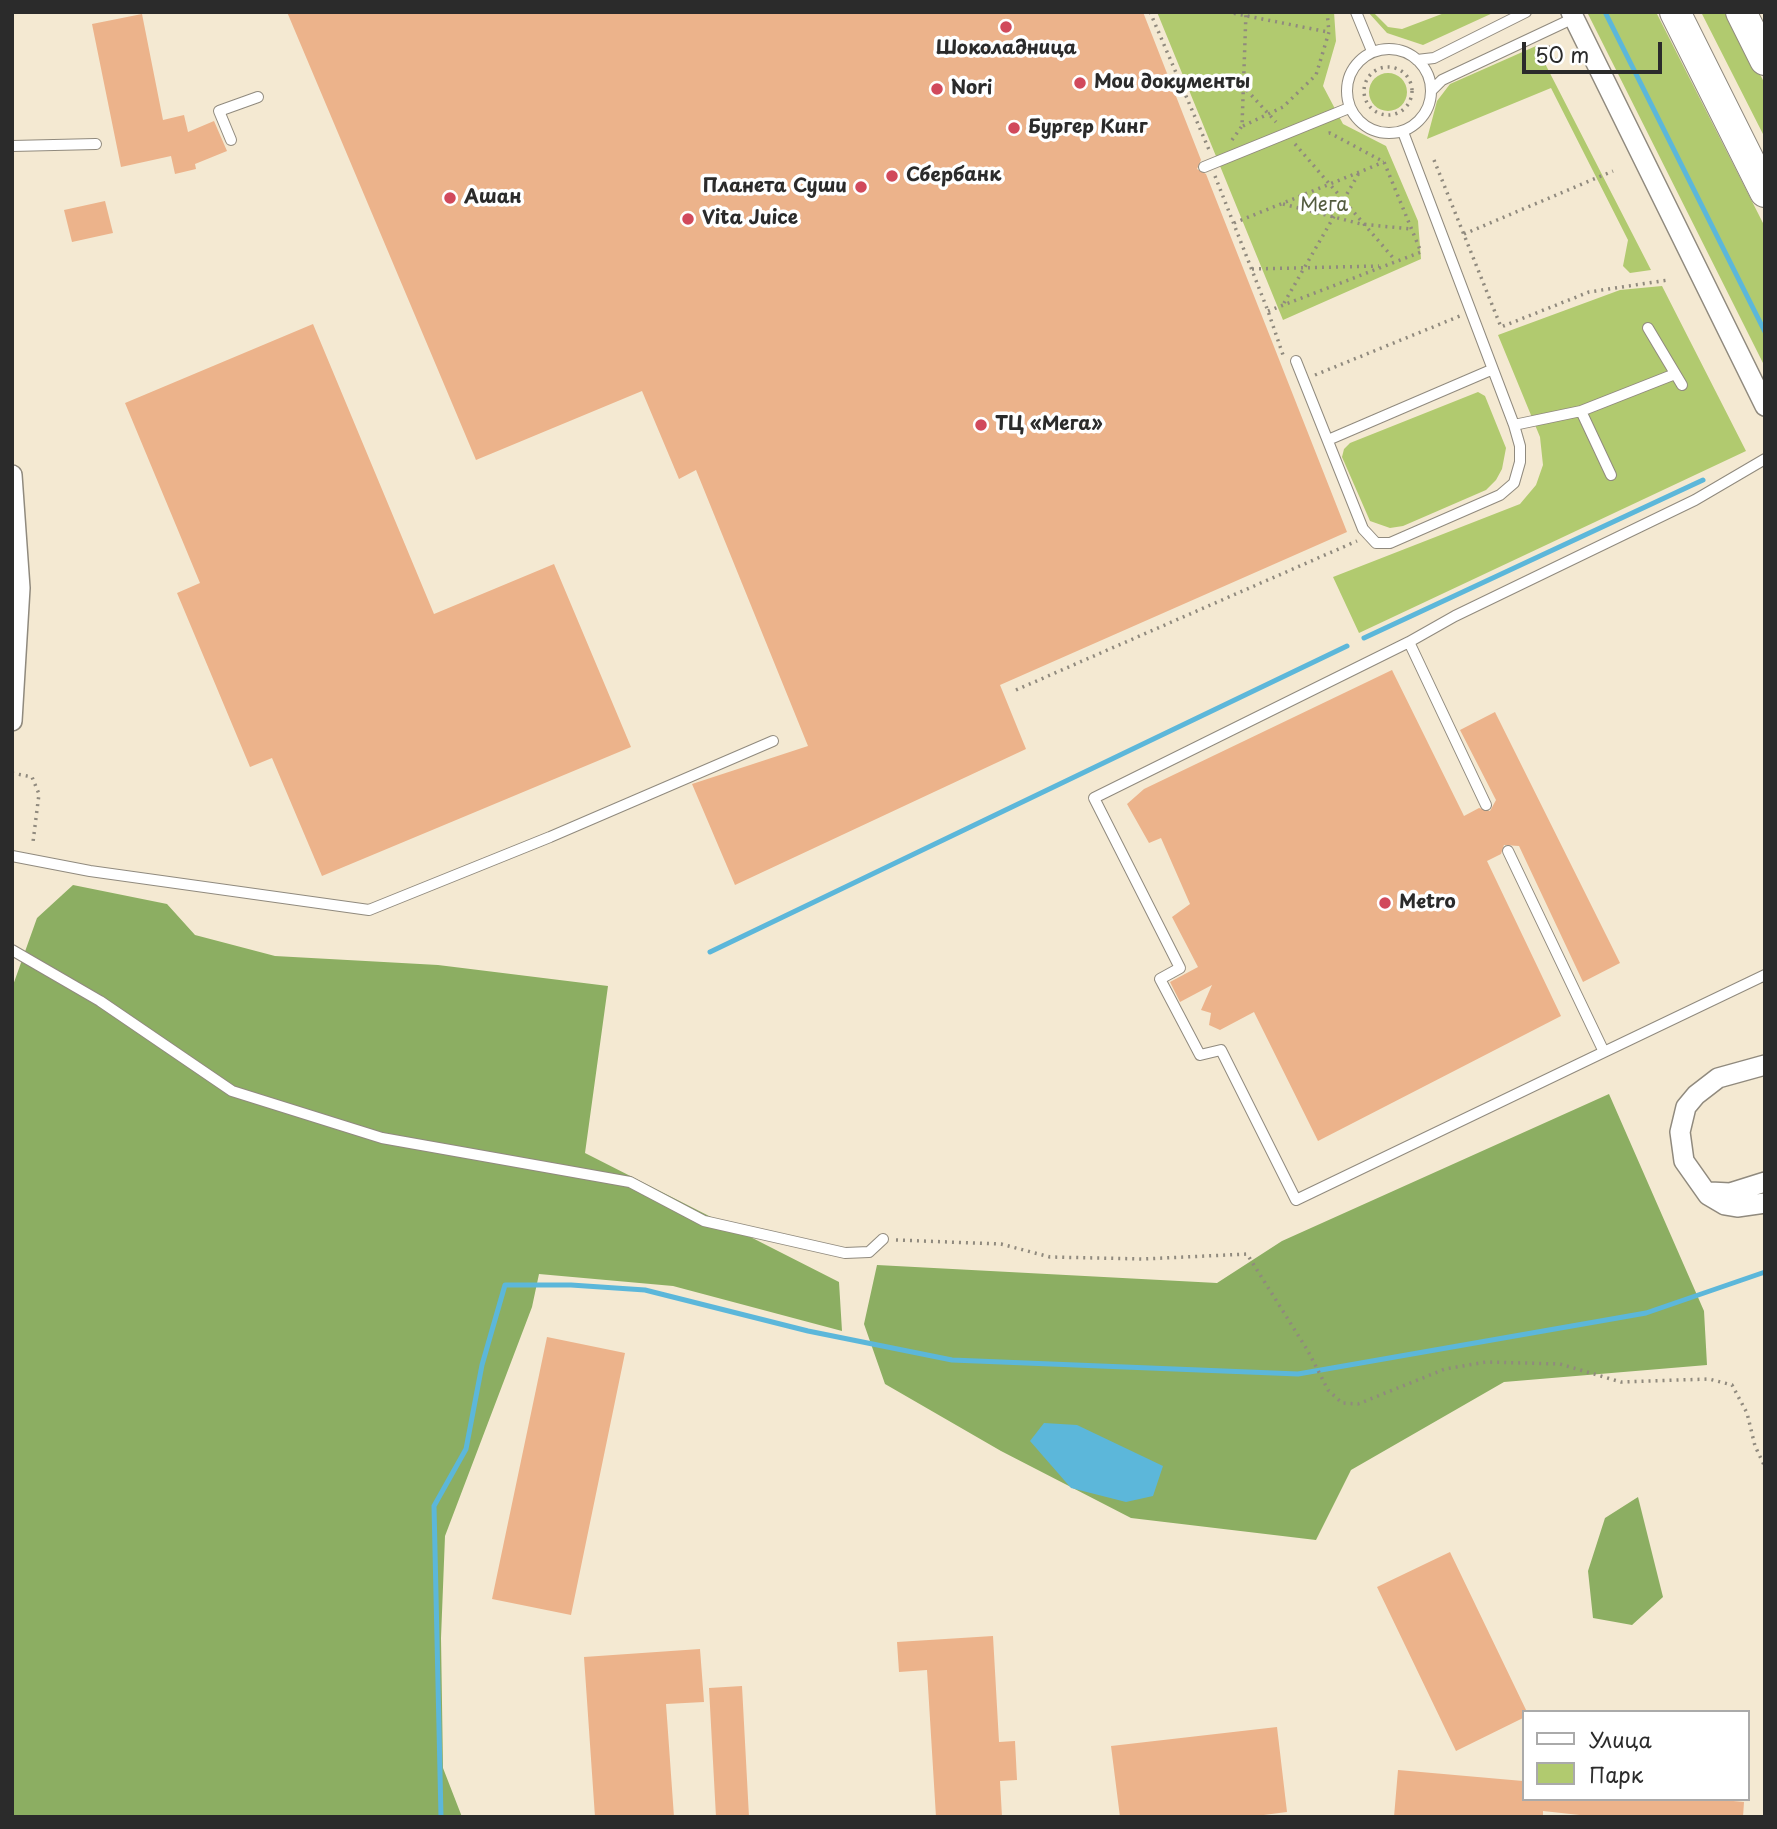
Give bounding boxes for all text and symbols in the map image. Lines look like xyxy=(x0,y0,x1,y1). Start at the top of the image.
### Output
marker: Шоколадница xyxy=(998,19,1014,35)
scale bar xyxy=(1525,28,1665,72)
place label: Шоколадница xyxy=(935,38,1077,60)
text: 50 m xyxy=(1535,38,1589,70)
place label: Мои документы xyxy=(1094,72,1250,94)
marker: Мои документы xyxy=(1072,75,1088,91)
place label: Nori xyxy=(951,78,992,100)
marker: Nori xyxy=(929,81,945,97)
place label: Бургер Кинг xyxy=(1028,117,1147,139)
marker: Бургер Кинг xyxy=(1006,120,1022,136)
place label: Сбербанк xyxy=(906,165,1001,187)
marker: Сбербанк xyxy=(884,168,900,184)
place label: Планета Суши xyxy=(703,176,847,198)
marker: Планета Суши xyxy=(853,179,869,195)
place label: Ашан xyxy=(464,187,522,209)
marker: Ашан xyxy=(442,190,458,206)
park label: Мега xyxy=(1300,195,1348,217)
place label: Vita Juice xyxy=(702,208,798,230)
marker: Vita Juice xyxy=(680,211,696,227)
place label: ТЦ «Мега» xyxy=(995,414,1103,436)
marker: ТЦ «Мега» xyxy=(973,417,989,433)
place label: Metro xyxy=(1399,892,1456,914)
marker: Metro xyxy=(1377,895,1393,911)
legend xyxy=(1522,1710,1749,1801)
text: Улица xyxy=(1589,1723,1652,1755)
text: Парк xyxy=(1589,1758,1643,1790)

